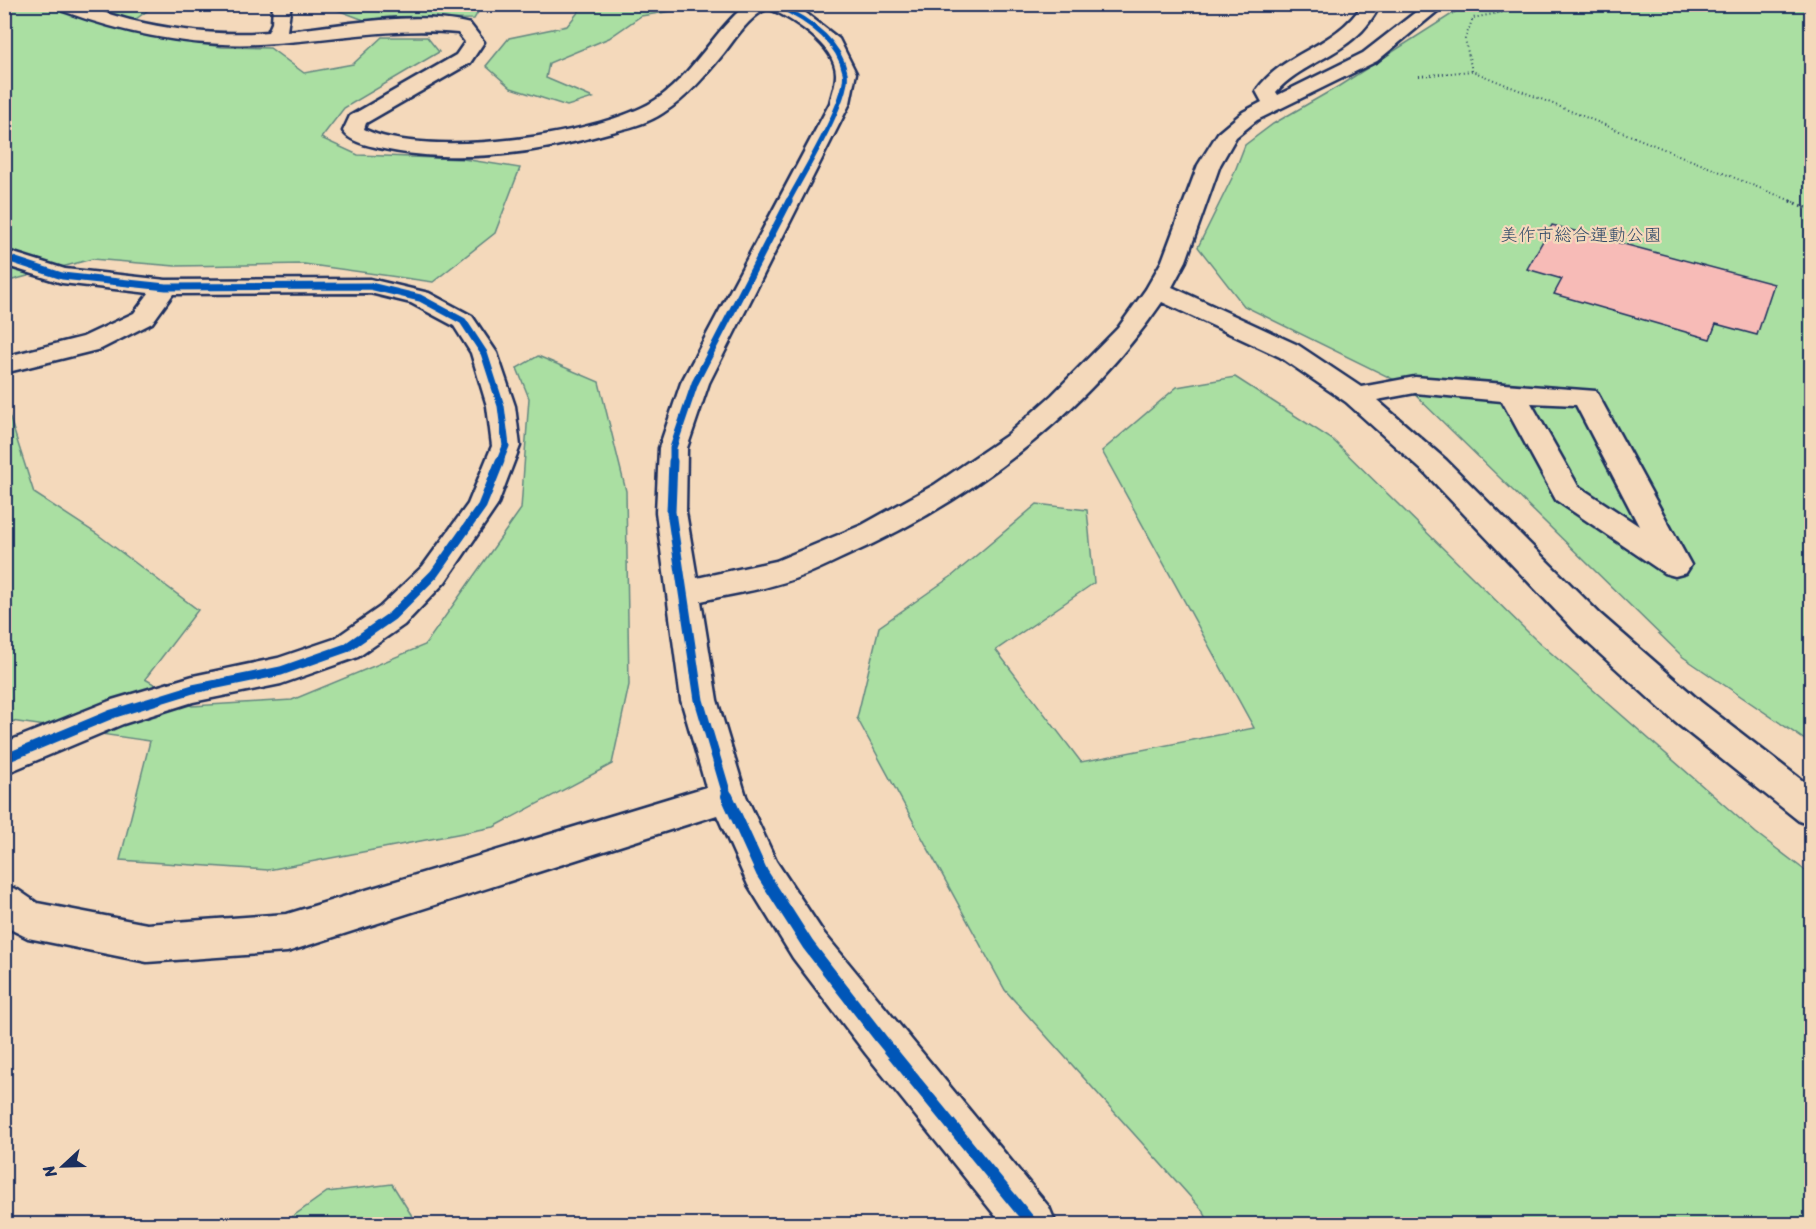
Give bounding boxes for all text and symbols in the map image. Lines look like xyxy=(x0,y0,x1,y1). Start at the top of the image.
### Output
park label: 美作市総合運動公園 xyxy=(1500,219,1662,251)
north arrow xyxy=(33,1136,93,1196)
text: N xyxy=(34,1160,65,1183)

